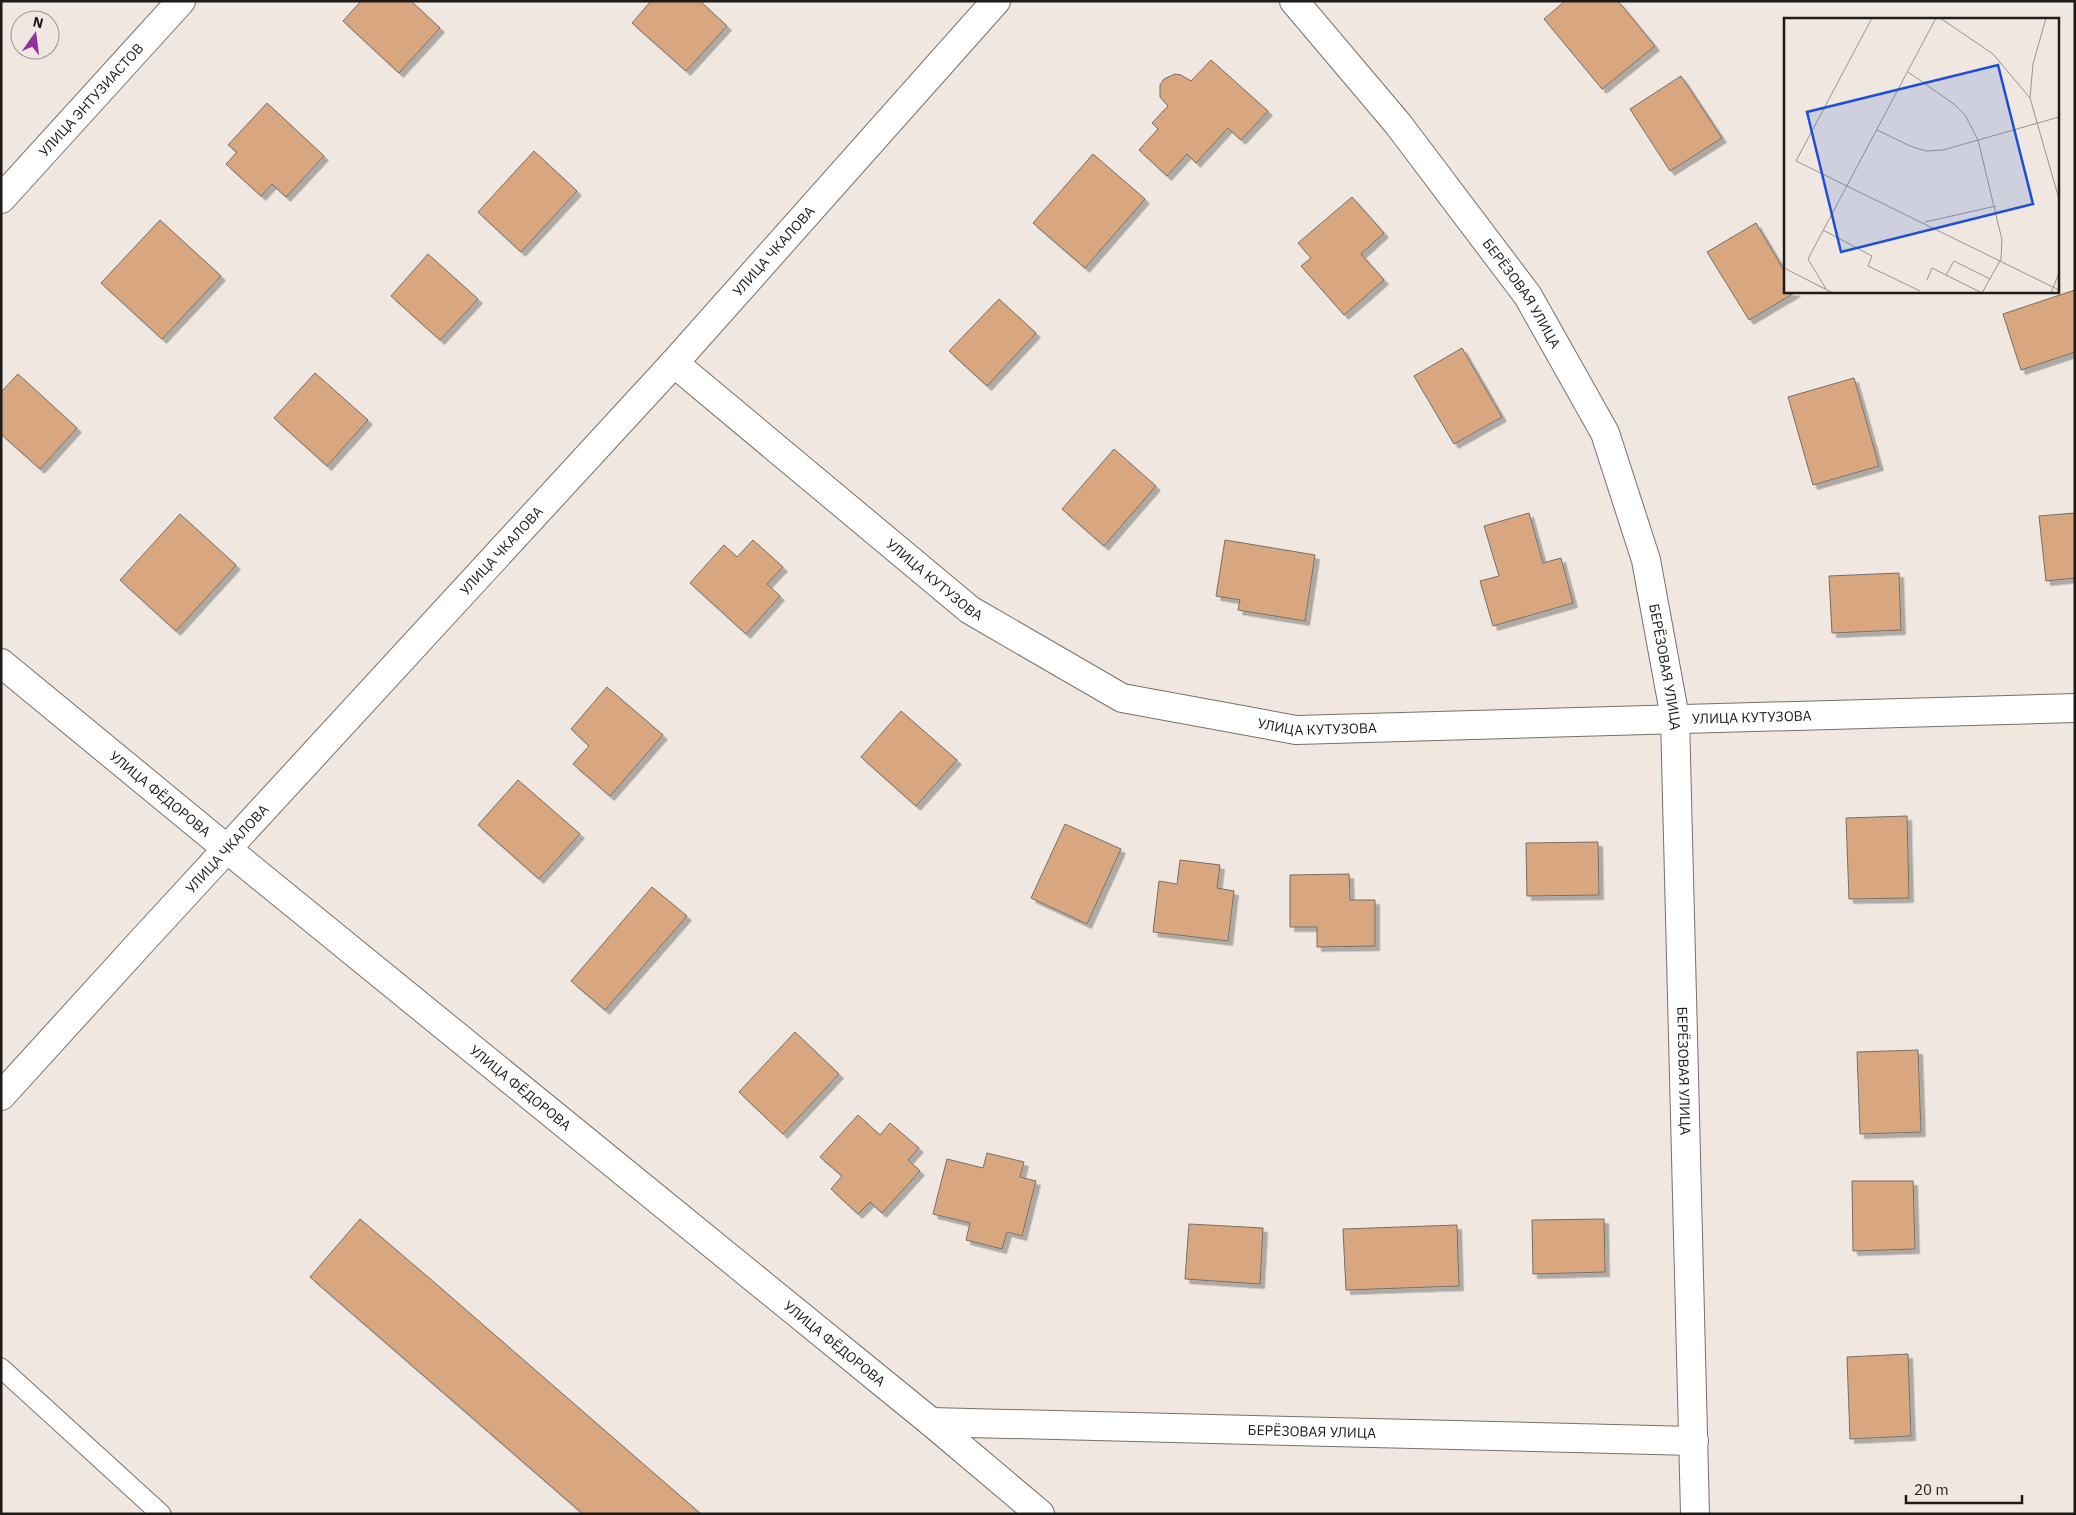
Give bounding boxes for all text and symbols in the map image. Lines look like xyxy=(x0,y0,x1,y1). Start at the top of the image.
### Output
north arrow xyxy=(10,10,60,60)
text: N xyxy=(31,12,45,32)
inset map xyxy=(1784,18,2058,292)
street label: УЛИЦА ЭНТУЗИАСТОВ xyxy=(35,39,147,160)
street label: УЛИЦА ЧКАЛОВА xyxy=(729,202,818,300)
street label: БЕРЁЗОВАЯ УЛИЦА xyxy=(1479,235,1565,351)
street label: УЛИЦА ЧКАЛОВА xyxy=(456,502,547,599)
street label: УЛИЦА КУТУЗОВА xyxy=(882,535,986,625)
street label: БЕРЁЗОВАЯ УЛИЦА xyxy=(1645,602,1684,731)
street label: УЛИЦА КУТУЗОВА xyxy=(1692,706,1812,728)
street label: УЛИЦА КУТУЗОВА xyxy=(1256,714,1377,739)
street label: УЛИЦА ФЁДОРОВА xyxy=(106,747,214,841)
street label: УЛИЦА ЧКАЛОВА xyxy=(182,800,272,897)
street label: БЕРЁЗОВАЯ УЛИЦА xyxy=(1673,1007,1694,1135)
street label: УЛИЦА ФЁДОРОВА xyxy=(466,1041,575,1135)
street label: УЛИЦА ФЁДОРОВА xyxy=(780,1297,889,1390)
street label: БЕРЁЗОВАЯ УЛИЦА xyxy=(1247,1421,1376,1442)
scale bar xyxy=(1906,1472,2022,1504)
text: 20 m xyxy=(1914,1480,1949,1499)

